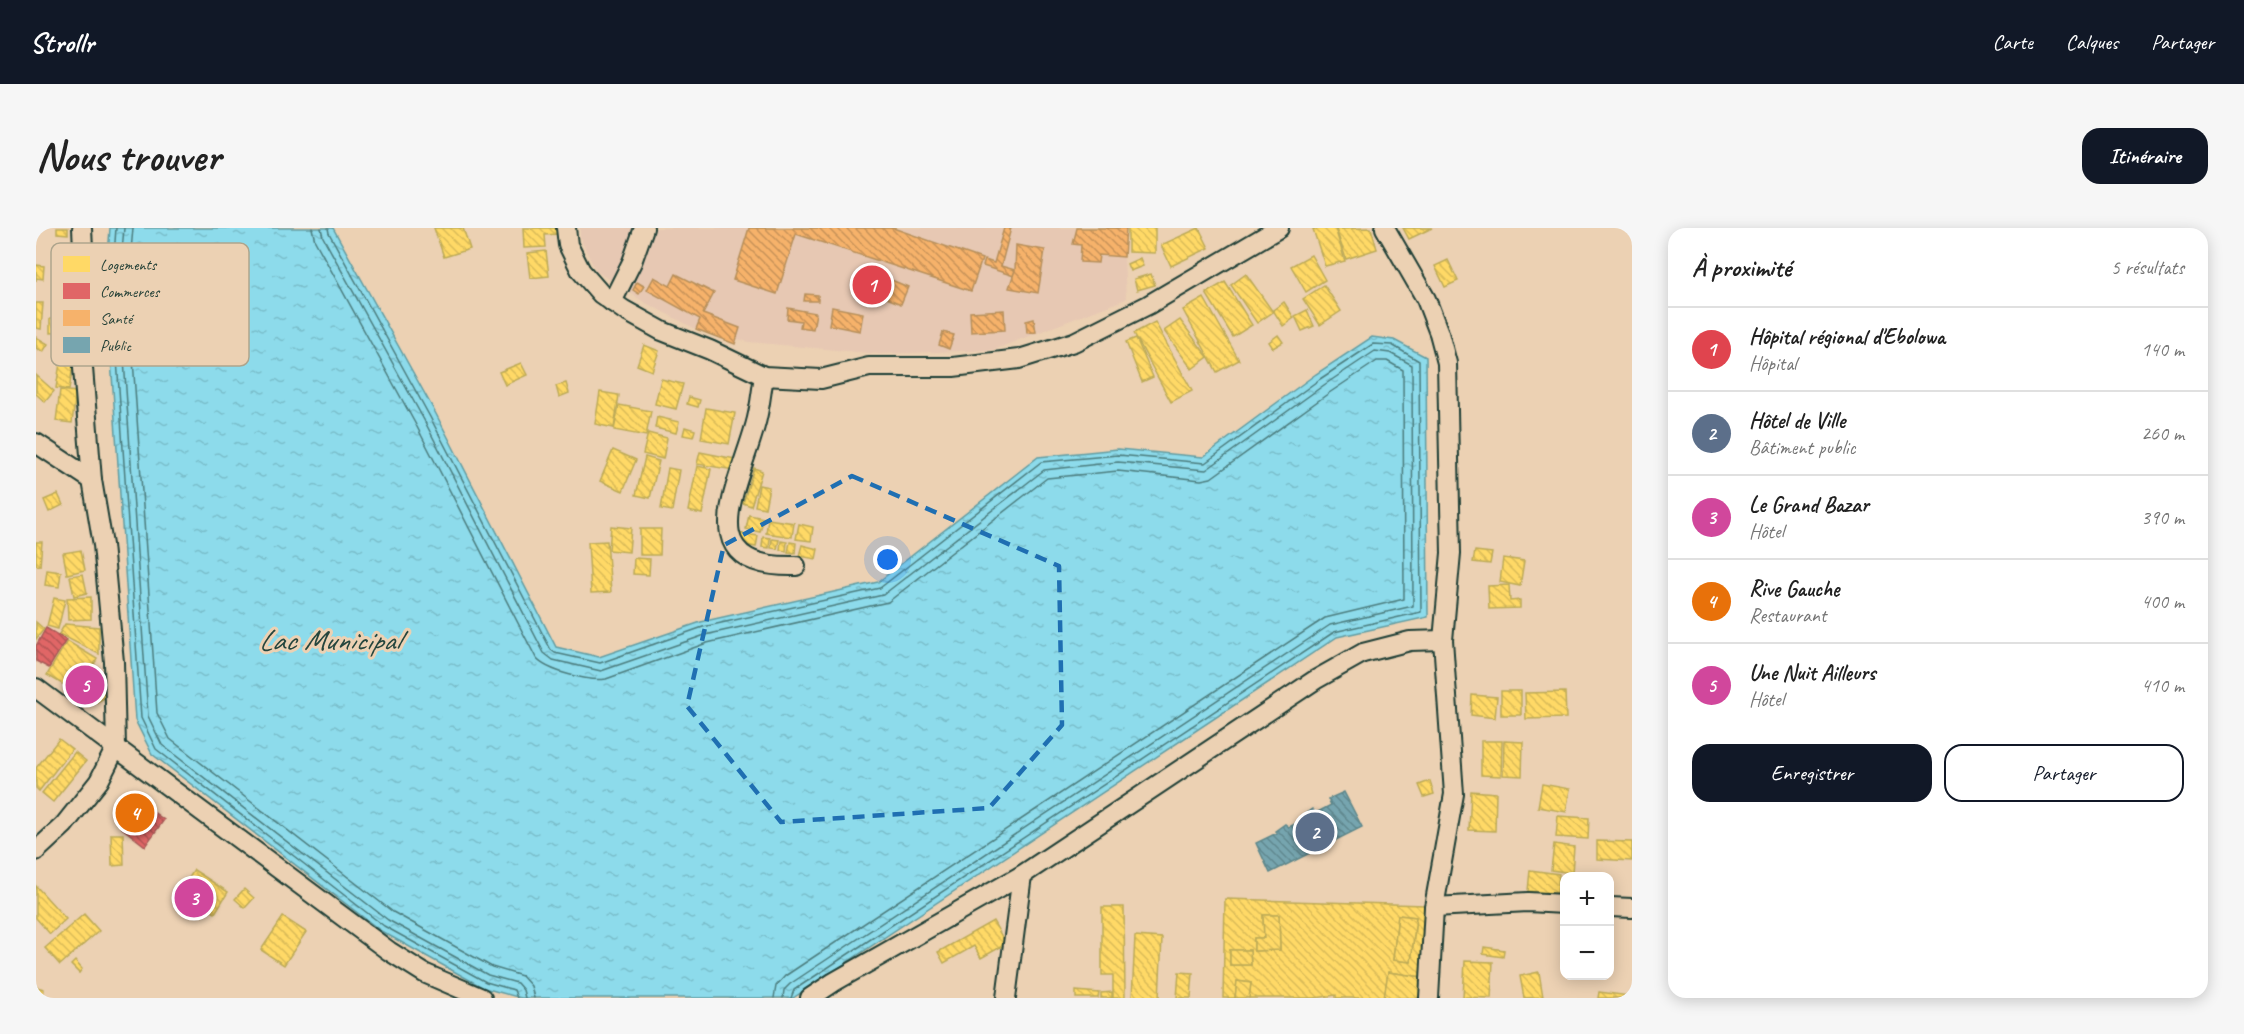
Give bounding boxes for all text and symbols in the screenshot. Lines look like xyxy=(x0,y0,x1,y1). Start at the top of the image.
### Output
text: Strollr xyxy=(30,25,94,60)
text: Carte xyxy=(1992,29,2033,55)
text: Calques xyxy=(2066,29,2118,55)
text: Partager xyxy=(2151,29,2214,55)
button: Itinéraire xyxy=(2082,128,2208,184)
text: Nous trouver xyxy=(36,130,220,183)
legend xyxy=(51,243,249,366)
text: À proximité xyxy=(1692,251,1791,284)
text: Logements xyxy=(100,255,158,275)
text: 5 résultats xyxy=(2111,255,2184,280)
pin: 1 xyxy=(852,262,892,308)
text: Commerces xyxy=(100,282,161,302)
text: Santé xyxy=(100,309,135,329)
text: Hôpital régional d'Ebolowa xyxy=(1749,323,1945,351)
text: Public xyxy=(100,336,132,356)
text: 1 xyxy=(1707,337,1716,362)
text: 140 m xyxy=(2141,337,2184,362)
text: Hôpital xyxy=(1749,351,1797,376)
text: Hôtel de Ville xyxy=(1749,407,1845,435)
text: 2 xyxy=(1707,421,1716,446)
text: 260 m xyxy=(2141,421,2184,446)
text: Bâtiment public xyxy=(1749,435,1856,460)
text: Le Grand Bazar xyxy=(1749,491,1869,519)
text: 3 xyxy=(1707,505,1716,530)
text: 390 m xyxy=(2141,505,2184,530)
text: Hôtel xyxy=(1749,519,1784,544)
your location xyxy=(873,545,902,574)
text: Rive Gauche xyxy=(1749,575,1839,603)
text: 4 xyxy=(1707,589,1716,614)
text: 400 m xyxy=(2141,589,2184,614)
text: Restaurant xyxy=(1749,603,1826,628)
water label: Lac Municipal xyxy=(259,621,409,659)
text: Une Nuit Ailleurs xyxy=(1749,659,1876,687)
pin: 5 xyxy=(65,662,104,708)
text: 5 xyxy=(1707,673,1716,698)
text: 410 m xyxy=(2141,673,2184,698)
text: Hôtel xyxy=(1749,687,1784,712)
button: Enregistrer xyxy=(1692,744,1932,802)
button: Partager xyxy=(1944,744,2184,802)
pin: 4 xyxy=(116,790,154,836)
pin: 2 xyxy=(1296,810,1334,854)
map controls xyxy=(1560,872,1614,980)
button: + xyxy=(1560,872,1614,926)
pin: 3 xyxy=(174,876,214,920)
button: − xyxy=(1560,926,1614,980)

